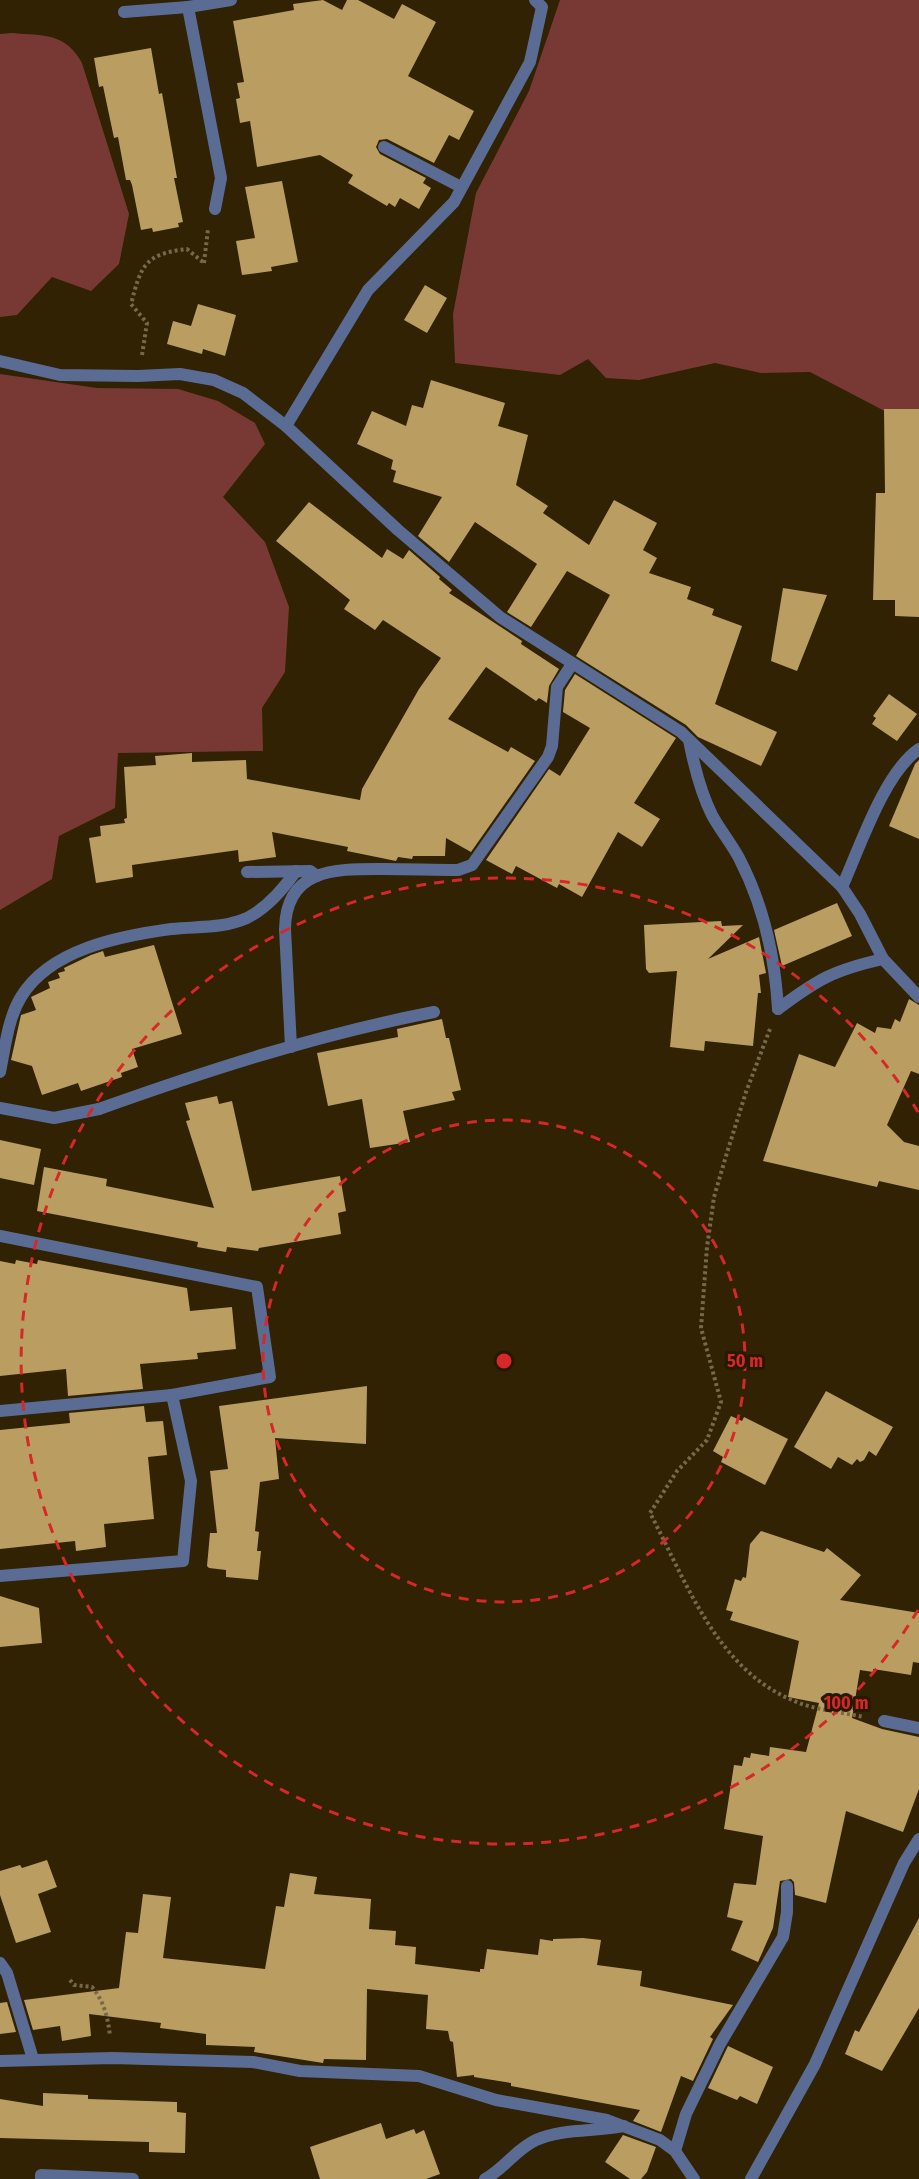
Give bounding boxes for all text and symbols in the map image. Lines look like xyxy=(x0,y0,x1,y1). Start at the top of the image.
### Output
text: 50 m xyxy=(727,1350,763,1372)
centre of rings xyxy=(494,1351,514,1371)
text: 100 m xyxy=(824,1692,868,1714)

